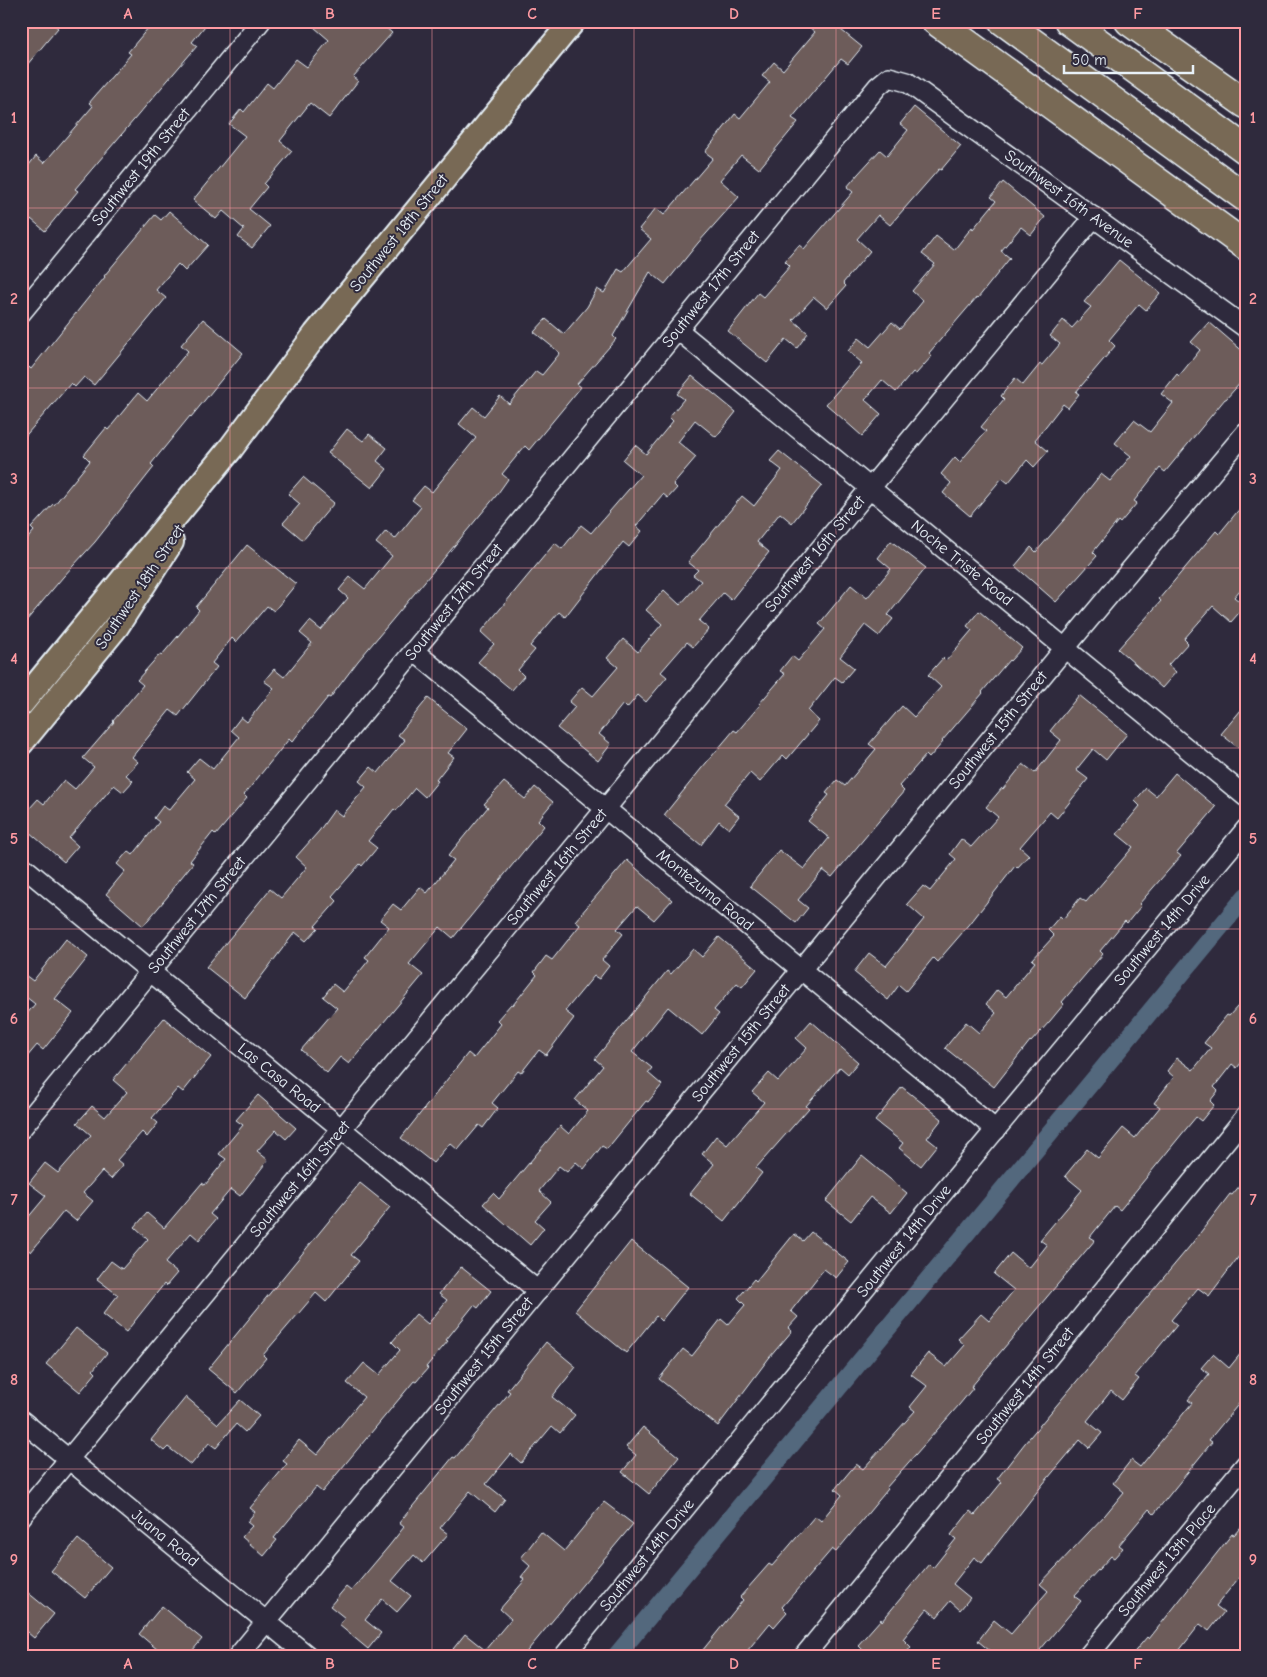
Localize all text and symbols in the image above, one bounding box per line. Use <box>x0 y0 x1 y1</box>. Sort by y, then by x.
text: A <box>124 5 133 23</box>
text: B <box>325 5 335 23</box>
text: C <box>527 5 537 23</box>
text: D <box>729 5 739 23</box>
text: E <box>931 5 941 23</box>
text: F <box>1133 5 1143 23</box>
scale bar <box>1064 42 1193 74</box>
text: 50 m <box>1072 51 1107 69</box>
street label: Southwest 19th Street <box>88 104 194 229</box>
text: 1 <box>11 109 17 127</box>
text: 1 <box>1250 109 1256 127</box>
street label: Southwest 16th Avenue <box>1001 146 1137 252</box>
street label: Southwest 18th Street <box>346 170 452 295</box>
street label: Southwest 17th Street <box>658 227 764 351</box>
text: 2 <box>10 290 18 308</box>
text: 2 <box>1249 290 1257 308</box>
text: 3 <box>10 470 18 488</box>
text: 3 <box>1249 470 1257 488</box>
street label: Southwest 16th Street <box>761 492 869 616</box>
street label: Noche Triste Road <box>908 516 1016 610</box>
street label: Southwest 18th Street <box>92 521 188 652</box>
street label: Southwest 17th Street <box>401 540 507 664</box>
text: 4 <box>10 650 18 668</box>
text: 4 <box>1249 650 1257 668</box>
street label: Southwest 15th Street <box>945 667 1051 792</box>
street label: Southwest 16th Street <box>503 805 611 929</box>
text: 5 <box>10 830 18 848</box>
text: 5 <box>1249 830 1257 848</box>
street label: Montezuma Road <box>653 845 757 935</box>
street label: Southwest 17th Street <box>144 853 250 977</box>
street label: Southwest 14th Drive <box>1110 871 1214 989</box>
street label: Southwest 15th Street <box>688 980 794 1105</box>
text: 6 <box>10 1010 18 1028</box>
text: 6 <box>1249 1010 1257 1028</box>
street label: Las Casa Road <box>234 1039 324 1117</box>
street label: Southwest 16th Street <box>246 1117 354 1241</box>
street label: Southwest 14th Drive <box>853 1181 955 1301</box>
text: 7 <box>10 1191 18 1209</box>
text: 7 <box>1249 1191 1257 1209</box>
street label: Southwest 15th Street <box>431 1293 537 1418</box>
street label: Southwest 14th Street <box>972 1324 1078 1448</box>
text: 8 <box>10 1371 18 1389</box>
text: 8 <box>1249 1371 1257 1389</box>
street label: Southwest 14th Drive <box>596 1495 698 1615</box>
street label: Southwest 13th Place <box>1115 1500 1219 1620</box>
street label: Juana Road <box>128 1506 202 1570</box>
text: 9 <box>10 1551 18 1569</box>
text: 9 <box>1249 1551 1257 1569</box>
text: A <box>124 1655 133 1673</box>
text: B <box>325 1655 335 1673</box>
text: C <box>527 1655 537 1673</box>
text: D <box>729 1655 739 1673</box>
text: E <box>931 1655 941 1673</box>
text: F <box>1133 1655 1143 1673</box>

